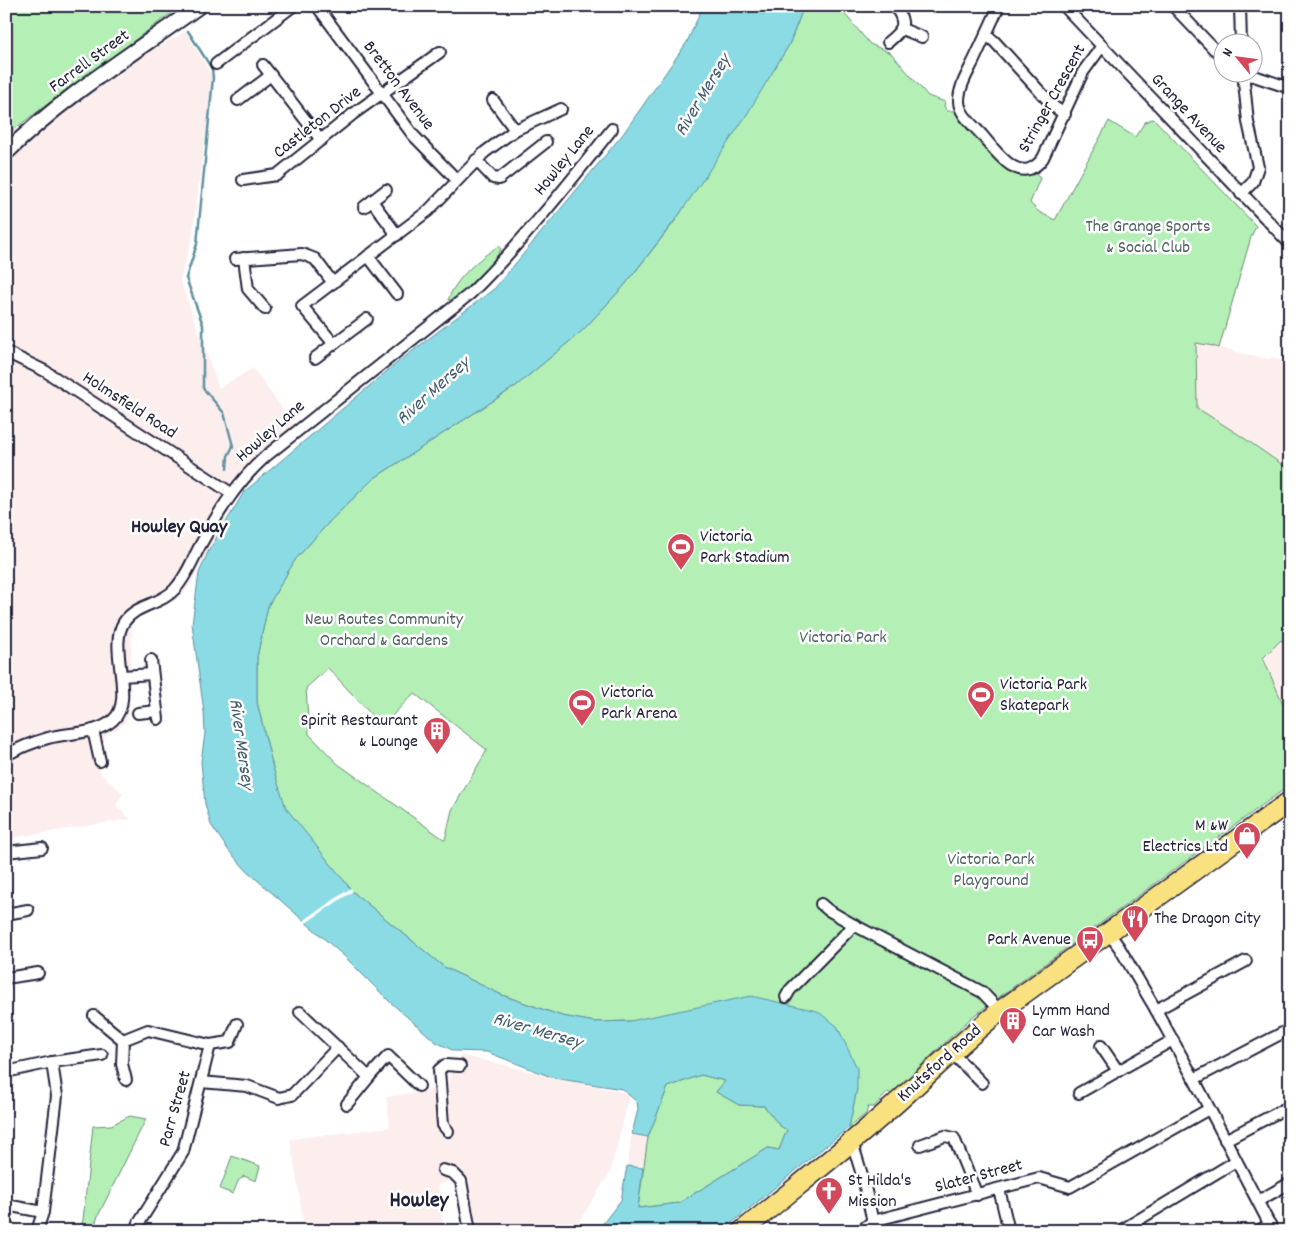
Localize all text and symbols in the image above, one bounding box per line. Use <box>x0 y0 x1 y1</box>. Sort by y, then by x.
street label: Farrell Street <box>45 24 136 100</box>
north arrow <box>1214 32 1264 82</box>
street label: Bretton Avenue <box>356 36 440 136</box>
street label: Stringer Crescent <box>1013 40 1093 158</box>
text: N <box>1218 45 1239 61</box>
water label: River Mersey <box>669 48 740 142</box>
street label: Grange Avenue <box>1144 68 1232 160</box>
street label: Castleton Drive <box>269 81 367 165</box>
street label: Howley Lane <box>529 120 601 202</box>
park label: The Grange Sports & Social Club <box>1085 215 1211 261</box>
water label: River Mersey <box>391 350 479 432</box>
street label: Holmsfield Road <box>77 366 181 446</box>
street label: Howley Lane <box>231 395 311 469</box>
district label: Howley Quay <box>131 514 228 542</box>
place label: Victoria Park Stadium <box>700 525 790 571</box>
sports icon: Victoria Park Stadium <box>666 532 696 571</box>
park label: New Routes Community Orchard & Gardens <box>305 608 464 654</box>
park label: Victoria Park <box>799 626 887 651</box>
place label: Victoria Park Skatepark <box>1000 673 1087 719</box>
sports icon: Victoria Park Skatepark <box>966 680 996 719</box>
place label: Victoria Park Arena <box>601 681 678 727</box>
sports icon: Victoria Park Arena <box>567 688 597 727</box>
water label: River Mersey <box>220 697 260 793</box>
place label: Spirit Restaurant & Lounge <box>301 709 418 755</box>
building icon: Spirit Restaurant & Lounge <box>422 716 452 755</box>
place label: M &W Electrics Ltd <box>1142 814 1229 860</box>
shop icon: M &W Electrics Ltd <box>1232 821 1262 860</box>
park label: Victoria Park Playground <box>947 848 1035 894</box>
restaurant icon: The Dragon City <box>1120 904 1150 943</box>
place label: The Dragon City <box>1154 907 1261 932</box>
bus stop icon: Park Avenue <box>1075 925 1105 964</box>
place label: Park Avenue <box>987 928 1071 953</box>
place label: Lymm Hand Car Wash <box>1032 999 1110 1045</box>
water label: River Mersey <box>490 1006 587 1058</box>
building icon: Lymm Hand Car Wash <box>998 1006 1028 1045</box>
street label: Knutsford Road <box>892 1019 988 1109</box>
street label: Parr Street <box>153 1068 199 1150</box>
street label: Slater Street <box>932 1153 1026 1201</box>
place label: St Hilda's Mission <box>848 1169 912 1215</box>
church icon: St Hilda's Mission <box>814 1176 844 1215</box>
district label: Howley <box>389 1186 450 1217</box>

